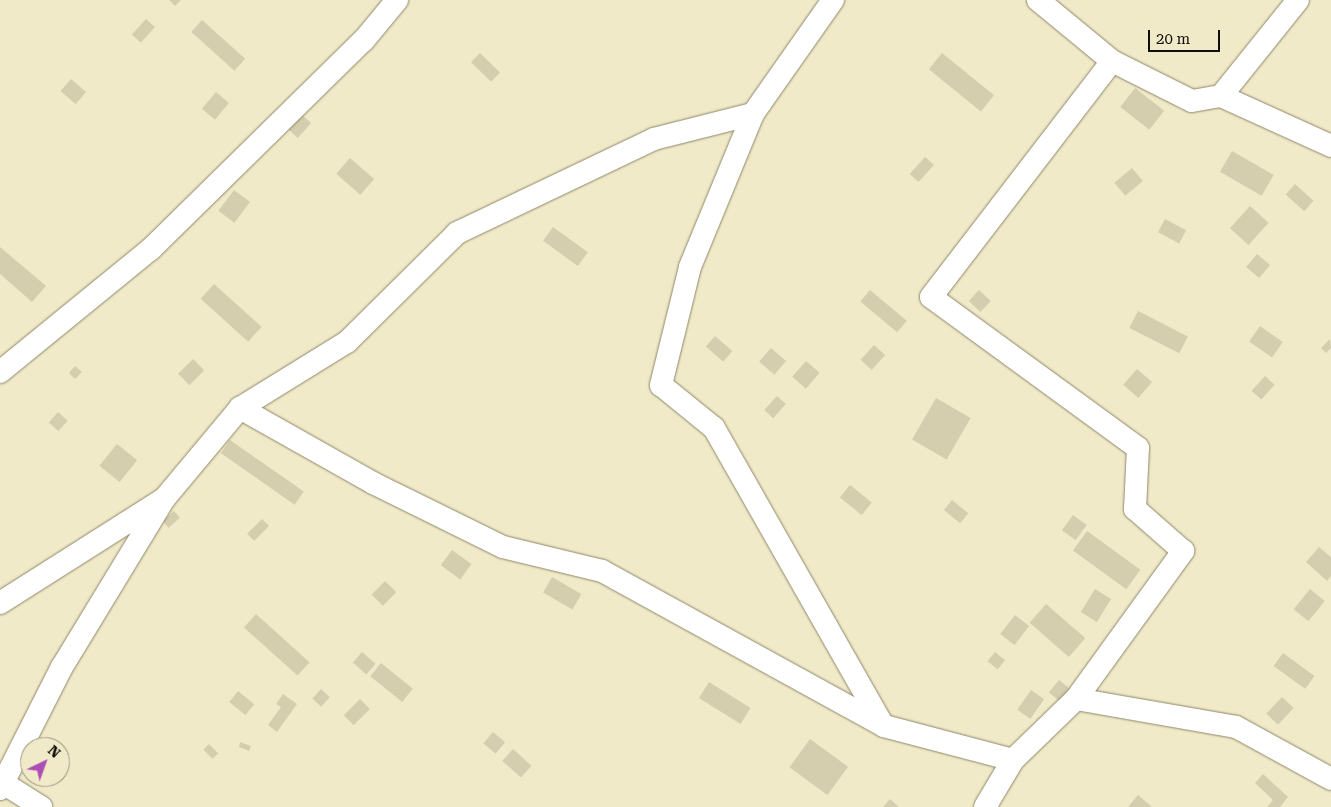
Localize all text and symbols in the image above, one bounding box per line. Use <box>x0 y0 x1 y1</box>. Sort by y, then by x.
scale bar <box>1151 20 1224 52</box>
text: 20 m <box>1156 30 1190 48</box>
north arrow <box>20 737 70 787</box>
text: N <box>45 742 64 761</box>

